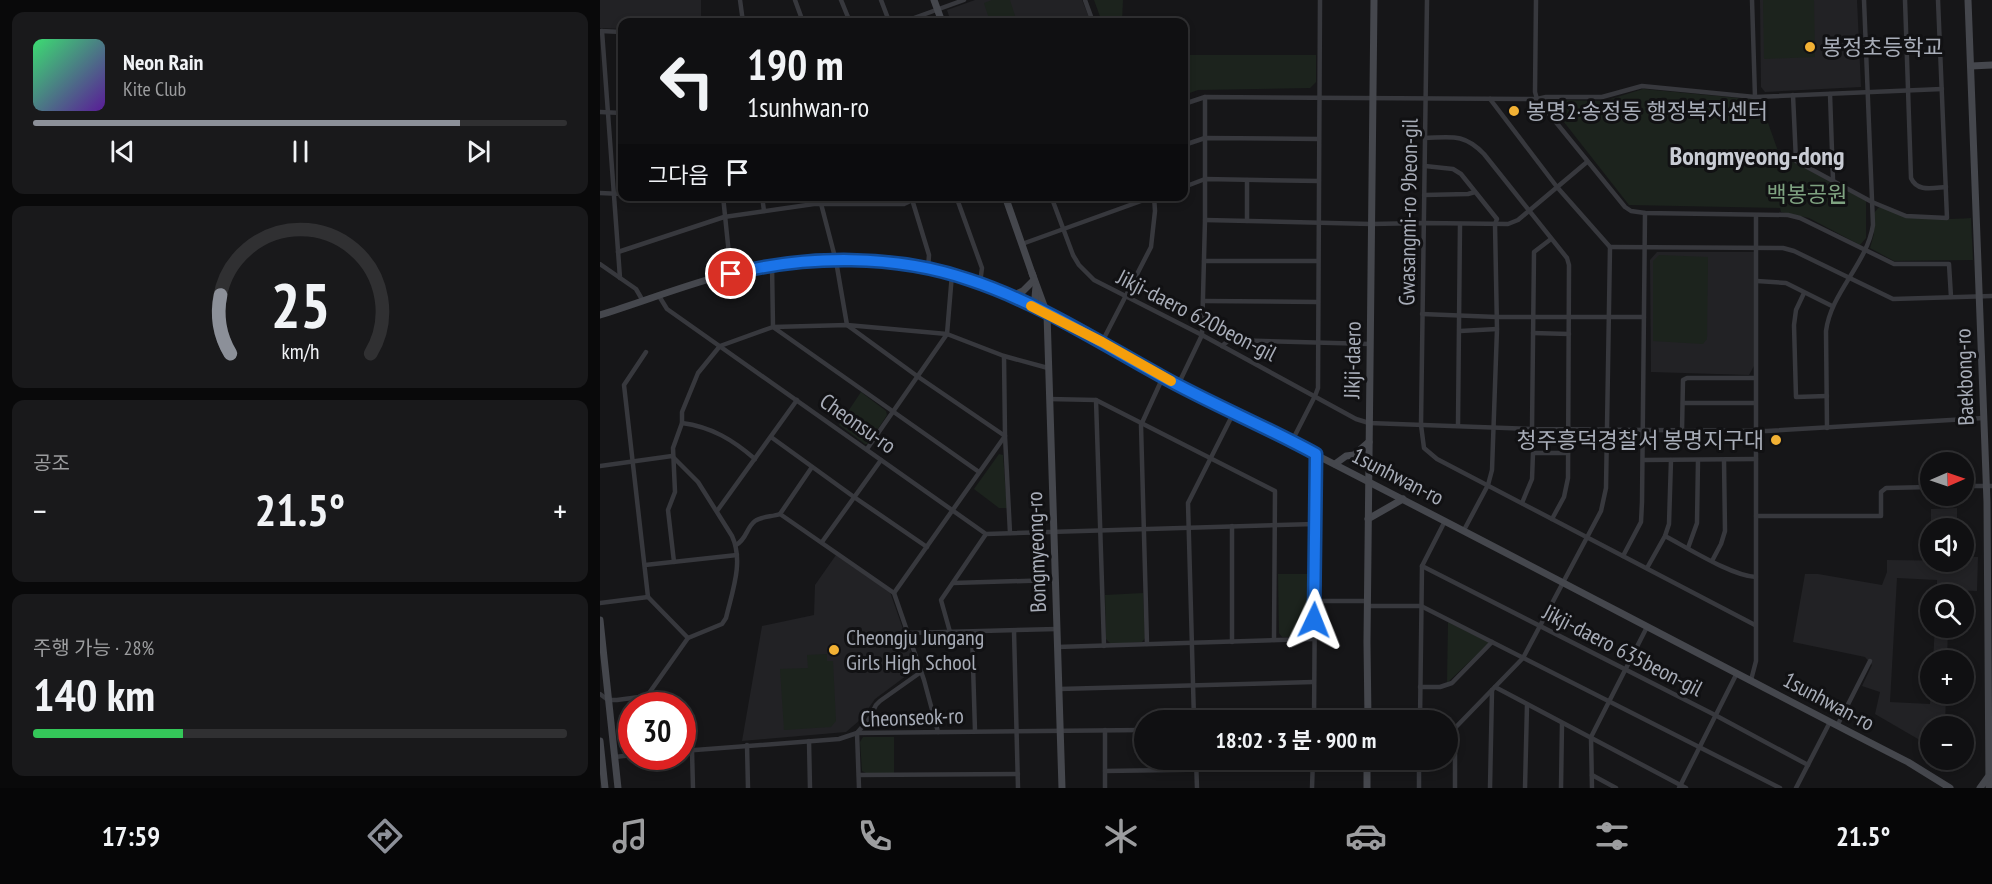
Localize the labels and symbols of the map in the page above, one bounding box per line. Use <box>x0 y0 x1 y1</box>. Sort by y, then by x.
place label: 봉정초등학교 <box>1822 33 1943 61</box>
marker: 봉정초등학교 <box>1803 40 1817 54</box>
place label: 봉명2·송정동 행정복지센터 <box>1526 97 1768 125</box>
marker: 봉명2·송정동 행정복지센터 <box>1507 104 1521 118</box>
street label: Gwasangmi-ro 9beon-gil <box>1392 117 1424 306</box>
district label: Bongmyeong-dong <box>1670 139 1844 172</box>
park label: 백봉공원 <box>1767 180 1847 208</box>
pin <box>705 248 756 299</box>
street label: Jikji-daero 620beon-gil <box>1112 262 1282 368</box>
street label: Jikji-daero <box>1337 321 1367 400</box>
street label: Baekbong-ro <box>1948 328 1980 426</box>
street label: Cheonsu-ro <box>814 387 902 459</box>
place label: 청주흥덕경찰서 봉명지구대 <box>1516 426 1764 454</box>
marker: 청주흥덕경찰서 봉명지구대 <box>1769 433 1783 447</box>
street label: 1sunhwan-ro <box>1347 441 1449 511</box>
north arrow <box>1920 452 1974 506</box>
street label: Bongmyeong-ro <box>1020 491 1052 613</box>
position arrow <box>1282 588 1346 652</box>
street label: Jikji-daero 635beon-gil <box>1538 597 1708 703</box>
place label: Cheongju Jungang Girls High School <box>846 623 984 676</box>
marker: Cheongju Jungang Girls High School <box>827 643 841 657</box>
street label: 1sunhwan-ro <box>1778 665 1880 737</box>
speed limit sign: 30 <box>618 692 696 770</box>
street label: Cheonseok-ro <box>860 701 964 733</box>

